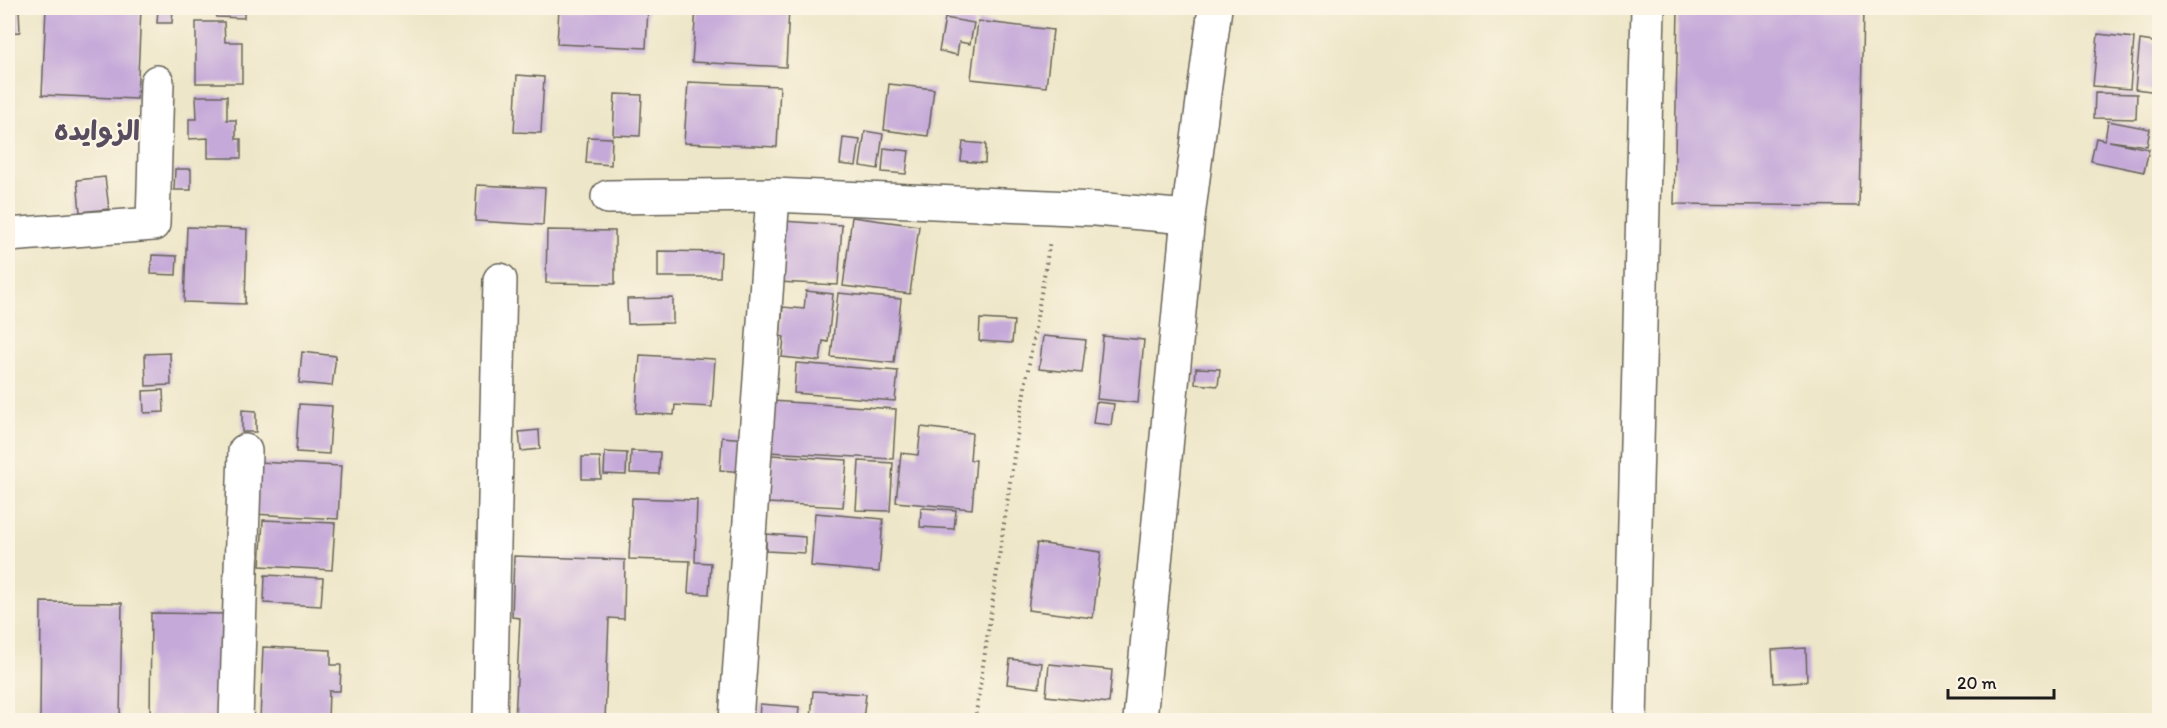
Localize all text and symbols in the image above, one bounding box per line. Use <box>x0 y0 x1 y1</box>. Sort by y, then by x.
district label: الزوايده <box>54 114 140 148</box>
scale bar <box>1948 662 2054 700</box>
text: 20 m <box>1957 672 1997 694</box>

